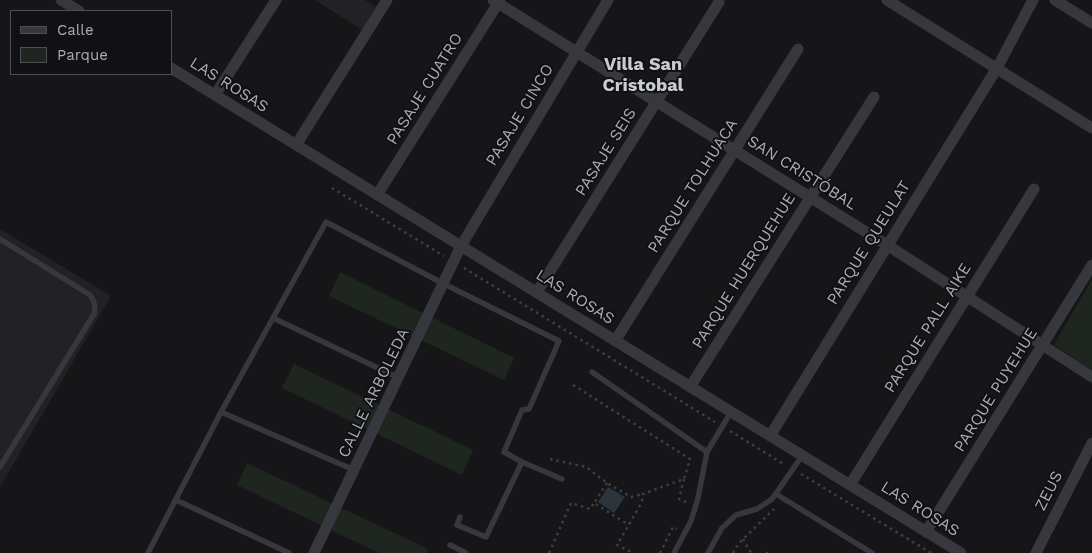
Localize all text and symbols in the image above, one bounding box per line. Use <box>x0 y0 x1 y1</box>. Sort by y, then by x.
legend <box>10 10 172 75</box>
text: Calle <box>57 21 94 39</box>
street label: PASAJE CUATRO <box>383 30 467 148</box>
text: Parque <box>57 46 108 64</box>
street label: LAS ROSAS <box>186 53 272 117</box>
district label: Villa San Cristobal <box>603 54 683 96</box>
street label: PASAJE CINCO <box>482 61 558 169</box>
street label: PASAJE SEIS <box>571 104 641 200</box>
street label: PARQUE TOLHUACA <box>644 115 742 257</box>
street label: SAN CRISTÓBAL <box>744 132 860 214</box>
street label: PARQUE QUEULAT <box>823 178 915 308</box>
street label: PARQUE HUERQUEHUE <box>688 190 800 352</box>
street label: PARQUE PALL AIKE <box>880 260 976 396</box>
street label: LAS ROSAS <box>532 265 618 329</box>
street label: CALLE ARBOLEDA <box>334 325 414 461</box>
street label: PARQUE PUYEHUE <box>950 325 1042 455</box>
street label: ZEUS <box>1031 468 1067 514</box>
street label: LAS ROSAS <box>877 477 963 541</box>

